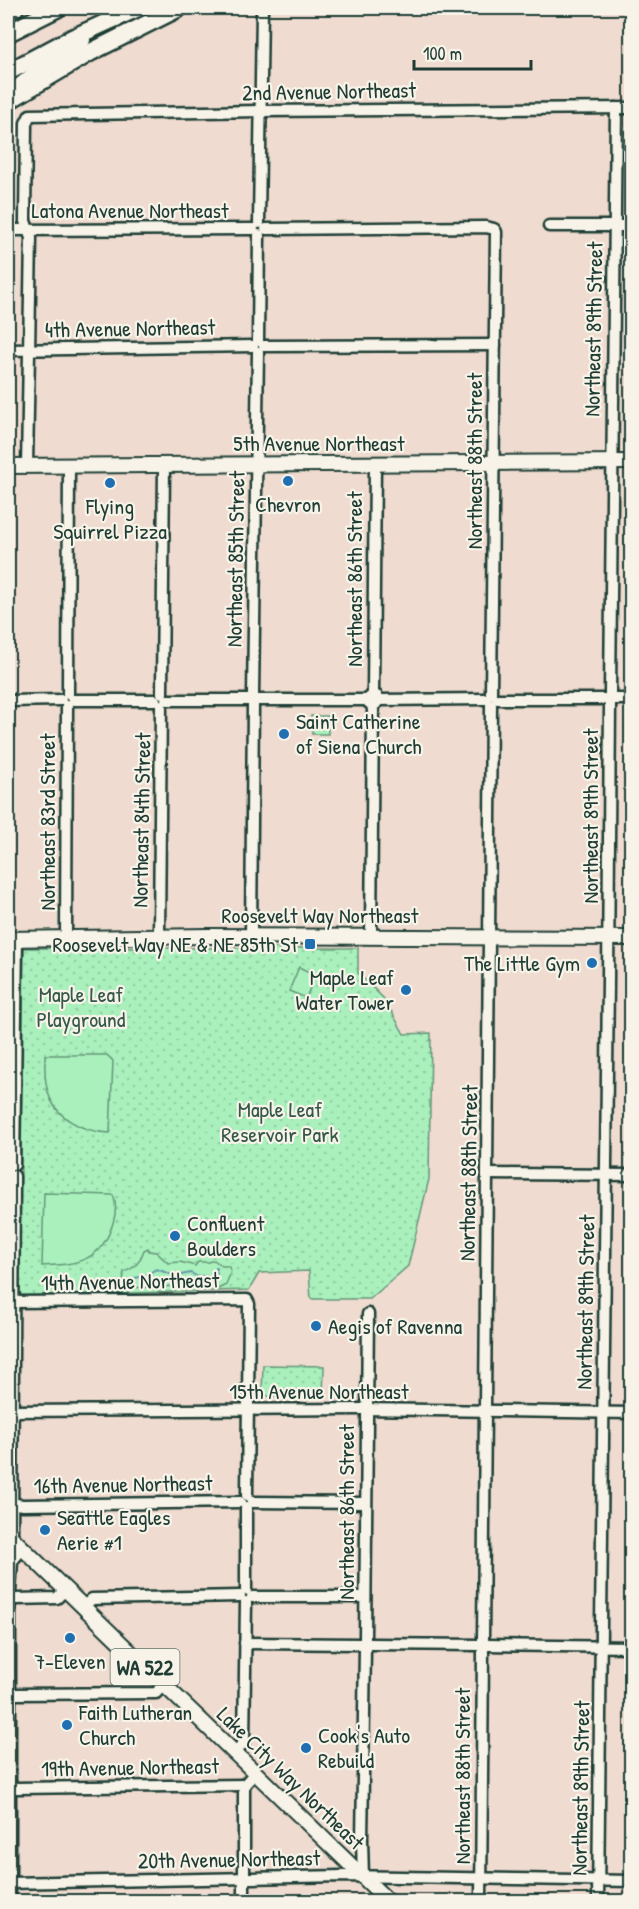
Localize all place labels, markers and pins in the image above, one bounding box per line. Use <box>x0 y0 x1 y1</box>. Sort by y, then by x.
marker: Chevron <box>281 474 295 488</box>
marker: Flying Squirrel Pizza <box>103 476 117 490</box>
place label: Chevron <box>255 489 321 519</box>
place label: Flying Squirrel Pizza <box>53 491 167 546</box>
place label: Saint Catherine of Siena Church <box>296 706 422 761</box>
marker: Saint Catherine of Siena Church <box>277 727 291 741</box>
place label: Roosevelt Way NE & NE 85th St <box>52 929 298 959</box>
marker: Roosevelt Way NE & NE 85th St <box>303 937 317 951</box>
place label: The Little Gym <box>464 948 580 978</box>
marker: The Little Gym <box>585 956 599 970</box>
place label: Maple Leaf Water Tower <box>295 962 395 1017</box>
marker: Maple Leaf Water Tower <box>399 983 413 997</box>
place label: Confluent Boulders <box>187 1208 265 1263</box>
marker: Confluent Boulders <box>168 1229 182 1243</box>
place label: Aegis of Ravenna <box>328 1311 463 1341</box>
marker: Aegis of Ravenna <box>309 1319 323 1333</box>
place label: Seattle Eagles Aerie #1 <box>57 1502 171 1557</box>
marker: Seattle Eagles Aerie #1 <box>38 1523 52 1537</box>
marker: 7-Eleven <box>63 1631 77 1645</box>
place label: 7-Eleven <box>34 1646 106 1676</box>
place label: Faith Lutheran Church <box>78 1697 192 1752</box>
marker: Faith Lutheran Church <box>60 1718 74 1732</box>
place label: Cook's Auto Rebuild <box>318 1720 410 1775</box>
marker: Cook's Auto Rebuild <box>299 1741 313 1755</box>

